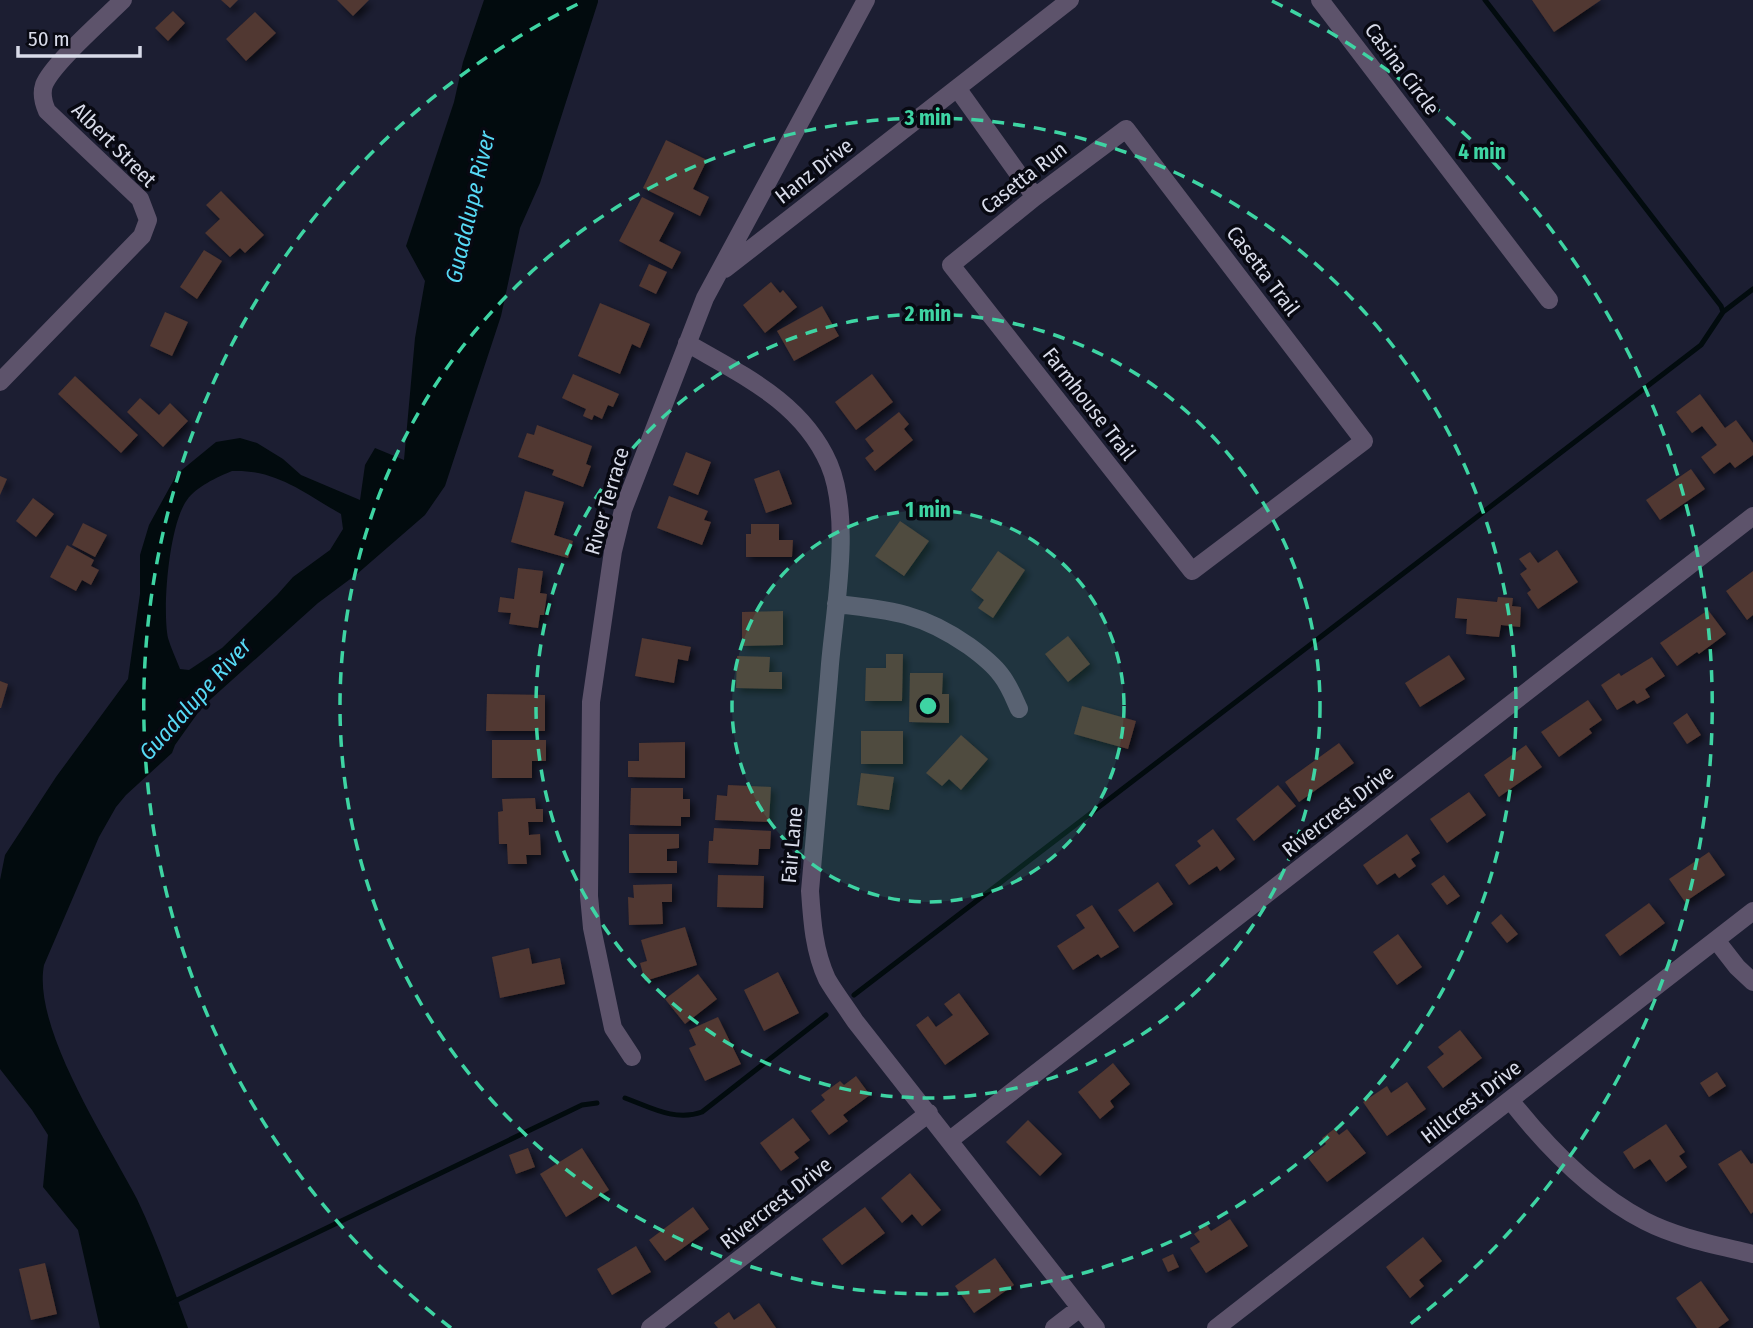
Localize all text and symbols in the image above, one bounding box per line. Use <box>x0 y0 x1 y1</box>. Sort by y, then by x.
scale bar <box>18 14 140 58</box>
street label: Casina Circle <box>1359 18 1445 120</box>
text: 50 m <box>28 26 70 52</box>
street label: Albert Street <box>66 97 162 193</box>
text: 3 min <box>904 105 951 131</box>
water label: Guadalupe River <box>439 128 501 285</box>
street label: Hanz Drive <box>770 133 858 209</box>
street label: Casetta Run <box>976 136 1072 220</box>
text: 4 min <box>1458 139 1506 165</box>
street label: Casetta Trail <box>1221 221 1305 321</box>
text: 2 min <box>904 301 951 327</box>
street label: Farmhouse Trail <box>1037 342 1141 466</box>
street label: River Terrace <box>579 444 635 558</box>
text: 1 min <box>905 497 951 523</box>
water label: Guadalupe River <box>133 631 258 766</box>
centre of rings <box>916 694 940 718</box>
street label: Rivercrest Drive <box>1277 759 1399 863</box>
street label: Fair Lane <box>776 806 808 884</box>
street label: Hillcrest Drive <box>1416 1055 1526 1149</box>
street label: Rivercrest Drive <box>715 1151 837 1255</box>

